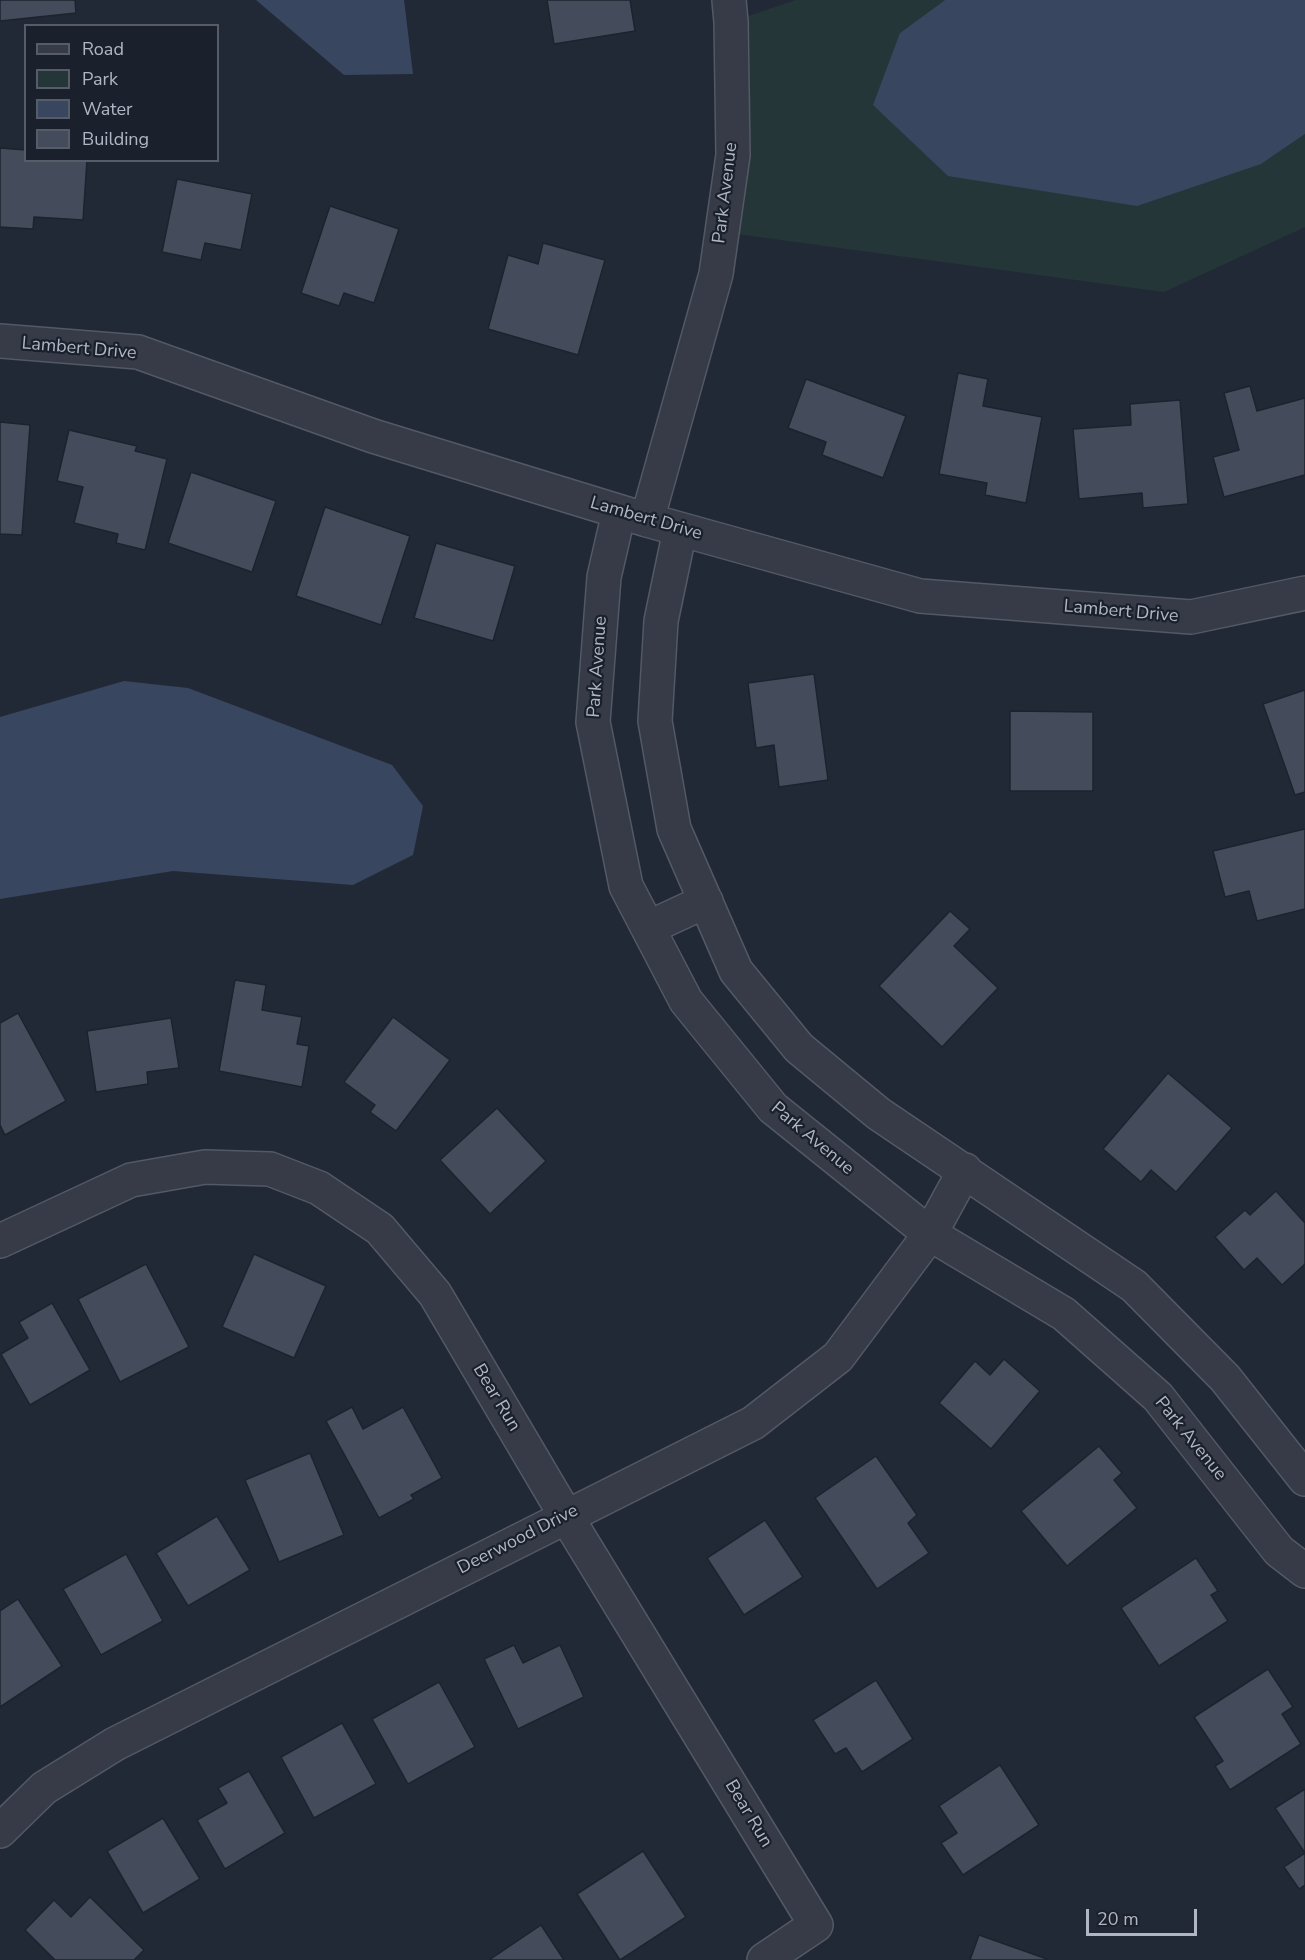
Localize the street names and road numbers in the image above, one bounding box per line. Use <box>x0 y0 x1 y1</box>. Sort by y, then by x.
street label: Park Avenue <box>709 141 743 245</box>
street label: Lambert Drive <box>21 333 137 365</box>
street label: Lambert Drive <box>588 493 704 545</box>
street label: Lambert Drive <box>1063 596 1179 628</box>
street label: Park Avenue <box>584 615 612 719</box>
street label: Park Avenue <box>766 1098 858 1180</box>
street label: Bear Run <box>468 1360 524 1436</box>
street label: Park Avenue <box>1150 1393 1230 1485</box>
street label: Deerwood Drive <box>454 1500 582 1580</box>
street label: Bear Run <box>720 1776 776 1852</box>

